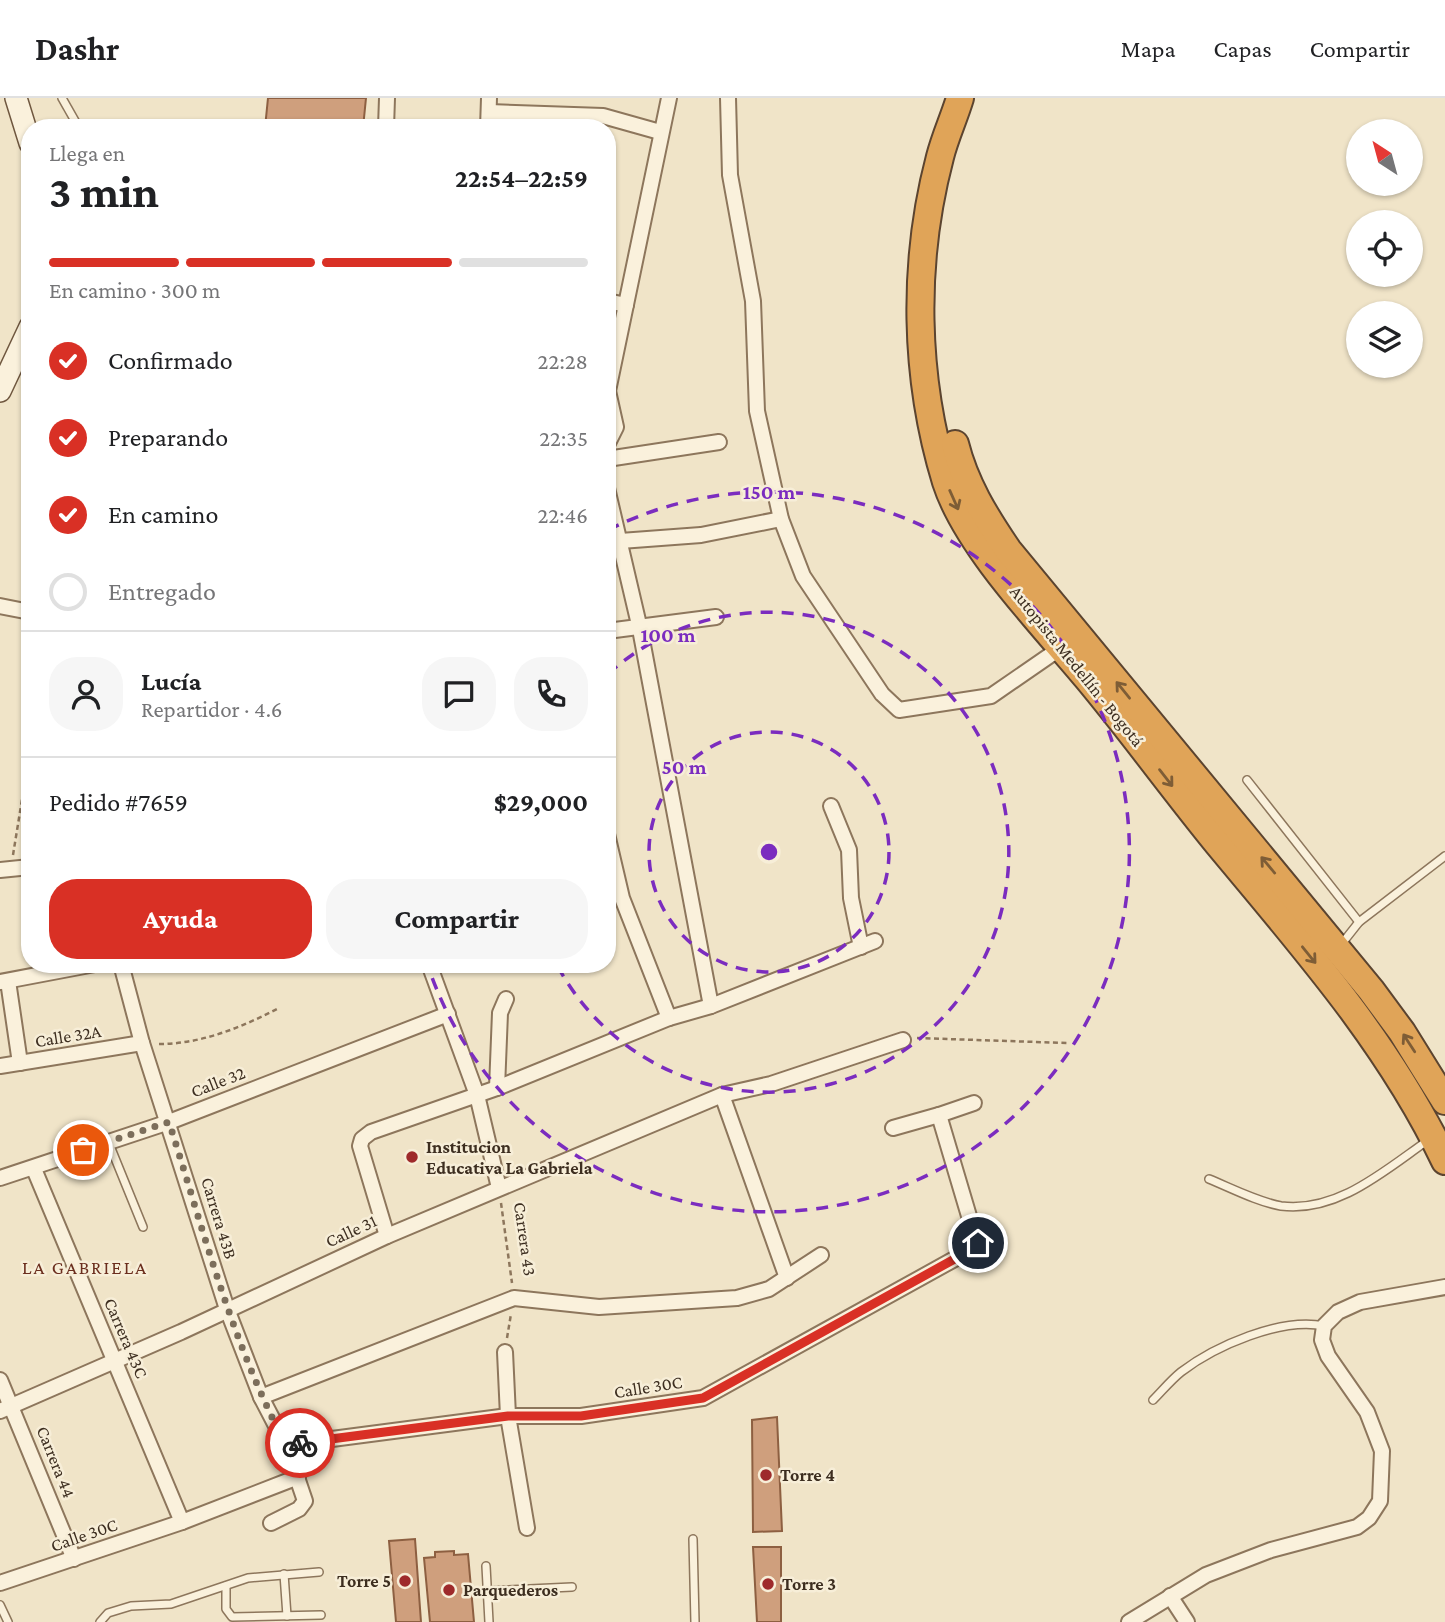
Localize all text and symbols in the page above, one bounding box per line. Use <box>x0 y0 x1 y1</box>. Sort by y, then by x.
text: Dashr <box>35 30 119 67</box>
text: Mapa <box>1121 35 1176 62</box>
text: Capas <box>1214 35 1272 62</box>
text: Compartir <box>1310 35 1410 62</box>
north arrow <box>1346 119 1423 196</box>
map controls <box>1346 119 1423 378</box>
text: Llega en <box>49 140 125 166</box>
text: 22:54–22:59 <box>455 164 588 193</box>
text: 3 min <box>49 166 159 217</box>
button: locate <box>1346 210 1423 287</box>
text: En camino · 300 m <box>49 277 221 303</box>
button: layers <box>1346 301 1423 378</box>
icon: check <box>49 342 87 380</box>
text: Confirmado <box>108 346 233 375</box>
text: 22:28 <box>538 348 588 374</box>
icon: check <box>49 419 87 457</box>
text: Preparando <box>108 423 228 452</box>
text: 22:35 <box>539 425 588 451</box>
text: 150 m <box>743 480 796 504</box>
one-way arrow <box>948 489 961 510</box>
icon: check <box>49 496 87 534</box>
text: En camino <box>108 500 218 529</box>
text: 22:46 <box>538 502 588 528</box>
text: Entregado <box>108 577 216 606</box>
street label: Autopista Medellín - Bogotá <box>1006 582 1148 750</box>
text: 100 m <box>640 623 696 647</box>
button: person <box>49 657 123 731</box>
button: chat <box>422 657 496 731</box>
button: phone <box>514 657 588 731</box>
text: Lucía <box>141 667 201 696</box>
one-way arrow <box>1115 682 1130 700</box>
text: Repartidor · 4.6 <box>141 696 282 722</box>
text: 50 m <box>662 755 707 779</box>
one-way arrow <box>1158 768 1173 787</box>
text: Pedido #7659 <box>49 788 188 817</box>
text: $29,000 <box>494 788 588 817</box>
centre of rings <box>757 840 781 864</box>
one-way arrow <box>1260 857 1276 875</box>
button: Ayuda <box>49 879 312 959</box>
button: Compartir <box>326 879 588 959</box>
one-way arrow <box>1301 945 1317 963</box>
street label: Calle 32A <box>33 1021 103 1051</box>
one-way arrow <box>1402 1034 1417 1053</box>
street label: Calle 32 <box>188 1063 248 1101</box>
pin <box>53 1120 113 1180</box>
icon: bag <box>64 1131 102 1169</box>
place label: Institucion Educativa La Gabriela <box>426 1137 593 1178</box>
marker: Institucion Educativa La Gabriela <box>404 1149 420 1165</box>
street label: Carrera 43B <box>197 1175 241 1261</box>
street label: Carrera 43 <box>510 1201 540 1277</box>
street label: Calle 31 <box>322 1210 380 1252</box>
pin <box>948 1213 1008 1273</box>
icon: home <box>959 1224 997 1262</box>
district label: LA GABRIELA <box>22 1257 148 1278</box>
street label: Carrera 43C <box>100 1295 152 1381</box>
street label: Calle 30C <box>612 1372 684 1402</box>
courier <box>265 1408 335 1478</box>
street label: Carrera 44 <box>33 1423 79 1501</box>
icon: bike <box>281 1424 319 1462</box>
place label: Torre 4 <box>780 1465 835 1485</box>
marker: Torre 4 <box>758 1467 774 1483</box>
street label: Calle 30C <box>48 1514 120 1556</box>
place label: Torre 5 <box>337 1571 391 1591</box>
marker: Torre 5 <box>397 1573 413 1589</box>
place label: Torre 3 <box>782 1574 836 1594</box>
marker: Torre 3 <box>760 1576 776 1592</box>
place label: Parquederos <box>463 1580 558 1600</box>
marker: Parquederos <box>441 1582 457 1598</box>

